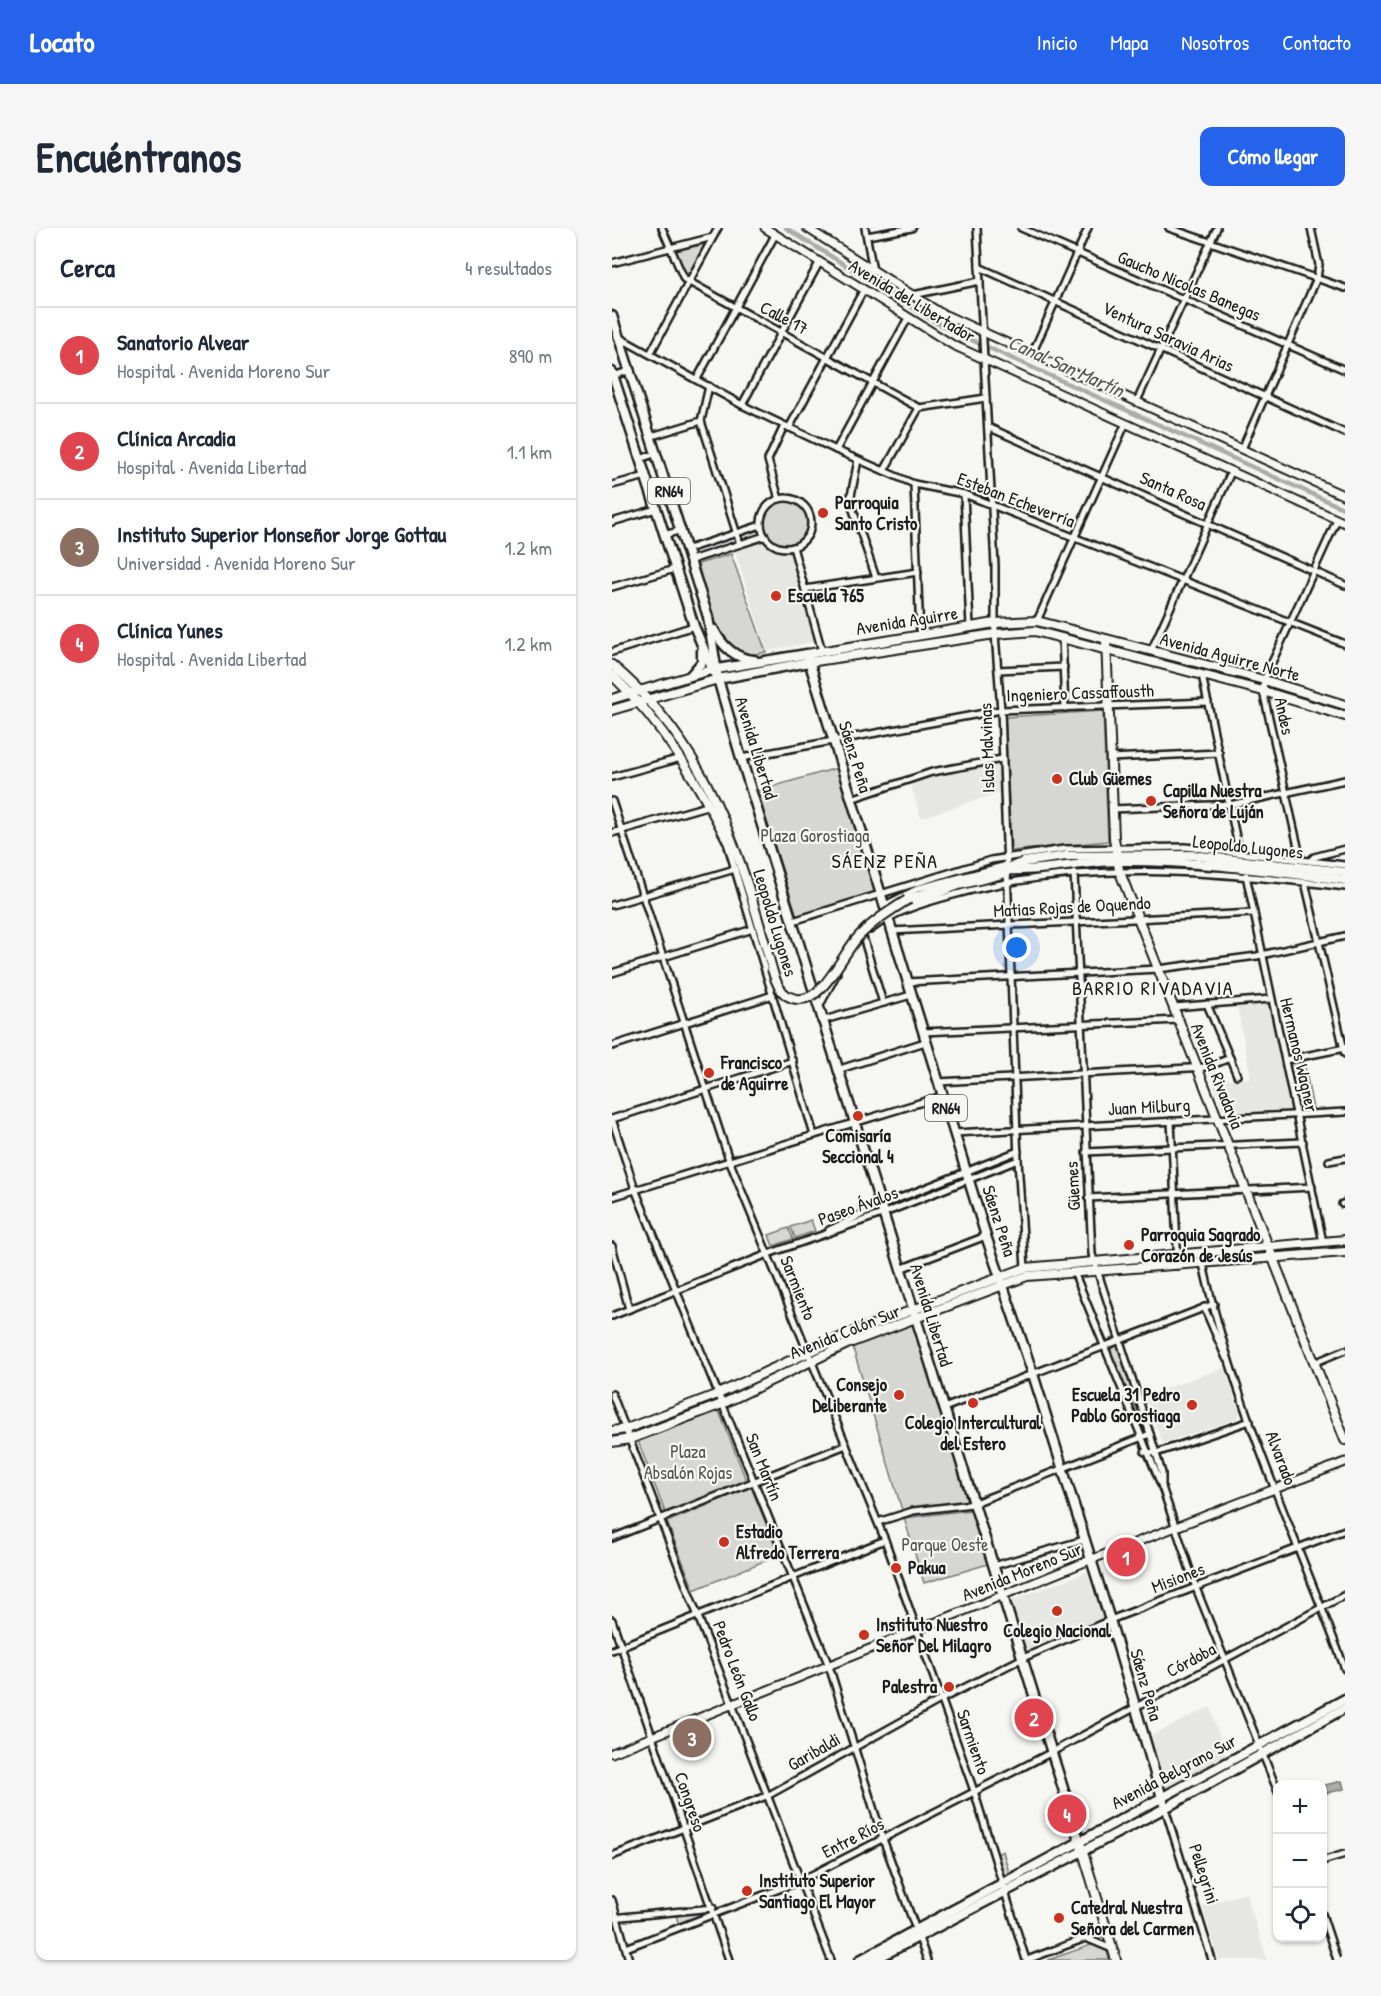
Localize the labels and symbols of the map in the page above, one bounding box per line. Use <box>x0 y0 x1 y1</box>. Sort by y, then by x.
street label: Gaucho Nicolas Banegas <box>1114 244 1265 327</box>
street label: Avenida del Libertador <box>844 253 980 348</box>
street label: Calle 17 <box>756 294 813 341</box>
street label: Ventura Saravia Arias <box>1098 295 1238 378</box>
water label: Canal San Martín <box>1004 328 1130 404</box>
street label: Santa Rosa <box>1136 465 1210 516</box>
street label: Esteban Echeverría <box>954 466 1079 533</box>
road number: RN64 <box>648 478 690 504</box>
place label: Parroquia Santo Cristo <box>835 490 918 536</box>
marker: Parroquia Santo Cristo <box>816 506 830 520</box>
place label: Escuela 765 <box>788 583 864 608</box>
marker: Escuela 765 <box>769 589 783 603</box>
street label: Avenida Aguirre <box>854 600 960 641</box>
street label: Avenida Aguirre Norte <box>1157 626 1303 687</box>
street label: Ingeniero Cassaffousth <box>1006 677 1155 708</box>
street label: Avenida Libertad <box>729 693 784 802</box>
street label: Andes <box>1268 695 1301 737</box>
street label: Islas Malvinas <box>972 703 1001 793</box>
street label: Sáenz Peña <box>833 718 878 796</box>
place label: Club Güemes <box>1069 766 1152 791</box>
marker: Club Güemes <box>1050 772 1064 786</box>
place label: Capilla Nuestra Señora de Luján <box>1163 778 1264 824</box>
marker: Capilla Nuestra Señora de Luján <box>1144 794 1158 808</box>
park label: Plaza Gorostiaga <box>761 823 869 848</box>
street label: Leopoldo Lugones <box>1192 828 1304 865</box>
district label: SÁENZ PEÑA <box>831 847 939 874</box>
street label: Leopoldo Lugones <box>747 866 804 979</box>
street label: Matias Rojas de Oquendo <box>993 890 1151 923</box>
your location <box>1002 933 1031 962</box>
district label: BARRIO RIVADAVIA <box>1072 974 1234 1001</box>
street label: Hermanos Wagner <box>1274 995 1325 1115</box>
street label: Avenida Rivadavia <box>1185 1019 1250 1133</box>
place label: Francisco de Aguirre <box>720 1050 789 1097</box>
marker: Francisco de Aguirre <box>702 1066 716 1080</box>
street label: Juan Milburg <box>1107 1092 1191 1121</box>
road number: RN64 <box>925 1095 967 1121</box>
marker: Comisaría Seccional 4 <box>851 1109 865 1123</box>
place label: Comisaría Seccional 4 <box>822 1123 894 1169</box>
street label: Güemes <box>1059 1161 1086 1211</box>
street label: Paseo Ávalos <box>814 1180 901 1232</box>
street label: Sáenz Peña <box>976 1182 1023 1260</box>
place label: Parroquia Sagrado Corazón de Jesús <box>1141 1222 1261 1268</box>
marker: Parroquia Sagrado Corazón de Jesús <box>1122 1238 1136 1252</box>
street label: Sarmiento <box>774 1252 823 1324</box>
street label: Avenida Libertad <box>904 1260 959 1369</box>
street label: Avenida Colón Sur <box>786 1298 904 1365</box>
place label: Consejo Deliberante <box>812 1372 888 1418</box>
place label: Escuela 31 Pedro Pablo Gorostiaga <box>1071 1382 1181 1429</box>
marker: Consejo Deliberante <box>892 1388 906 1402</box>
marker: Colegio Intercultural del Estero <box>966 1396 980 1410</box>
marker: Escuela 31 Pedro Pablo Gorostiaga <box>1185 1398 1199 1412</box>
place label: Colegio Intercultural del Estero <box>905 1410 1042 1456</box>
street label: Alvarado <box>1260 1427 1303 1488</box>
street label: San Martín <box>740 1429 789 1504</box>
park label: Plaza Absalón Rojas <box>644 1439 732 1485</box>
place label: Estadio Alfredo Terrera <box>736 1519 840 1565</box>
park label: Parque Oeste <box>902 1532 988 1557</box>
pin: 1 <box>1106 1534 1146 1580</box>
marker: Estadio Alfredo Terrera <box>717 1535 731 1549</box>
street label: Avenida Moreno Sur <box>958 1536 1086 1607</box>
place label: Pakua <box>908 1555 946 1580</box>
street label: Misiones <box>1148 1556 1208 1599</box>
marker: Pakua <box>889 1561 903 1575</box>
marker: Colegio Nacional <box>1050 1604 1064 1618</box>
place label: Instituto Nuestro Señor Del Milagro <box>876 1612 992 1659</box>
street label: Pedro León Gallo <box>707 1617 768 1724</box>
place label: Colegio Nacional <box>1003 1618 1112 1644</box>
marker: Instituto Nuestro Señor Del Milagro <box>857 1628 871 1642</box>
street label: Córdoba <box>1162 1636 1220 1683</box>
street label: Sáenz Peña <box>1124 1646 1169 1724</box>
place label: Palestra <box>882 1674 938 1699</box>
marker: Palestra <box>942 1680 956 1694</box>
pin: 2 <box>1014 1696 1054 1740</box>
street label: Sarmiento <box>951 1706 996 1778</box>
pin: 3 <box>672 1716 712 1760</box>
street label: Garibaldi <box>783 1726 845 1777</box>
street label: Avenida Belgrano Sur <box>1107 1728 1241 1815</box>
street label: Congreso <box>669 1769 712 1835</box>
pin: 4 <box>1048 1792 1086 1836</box>
street label: Entre Ríos <box>817 1811 888 1864</box>
street label: Pellegrini <box>1183 1841 1226 1907</box>
place label: Instituto Superior Santiago El Mayor <box>759 1868 876 1915</box>
marker: Instituto Superior Santiago El Mayor <box>740 1884 754 1898</box>
place label: Catedral Nuestra Señora del Carmen <box>1071 1895 1194 1941</box>
marker: Catedral Nuestra Señora del Carmen <box>1052 1911 1066 1925</box>

